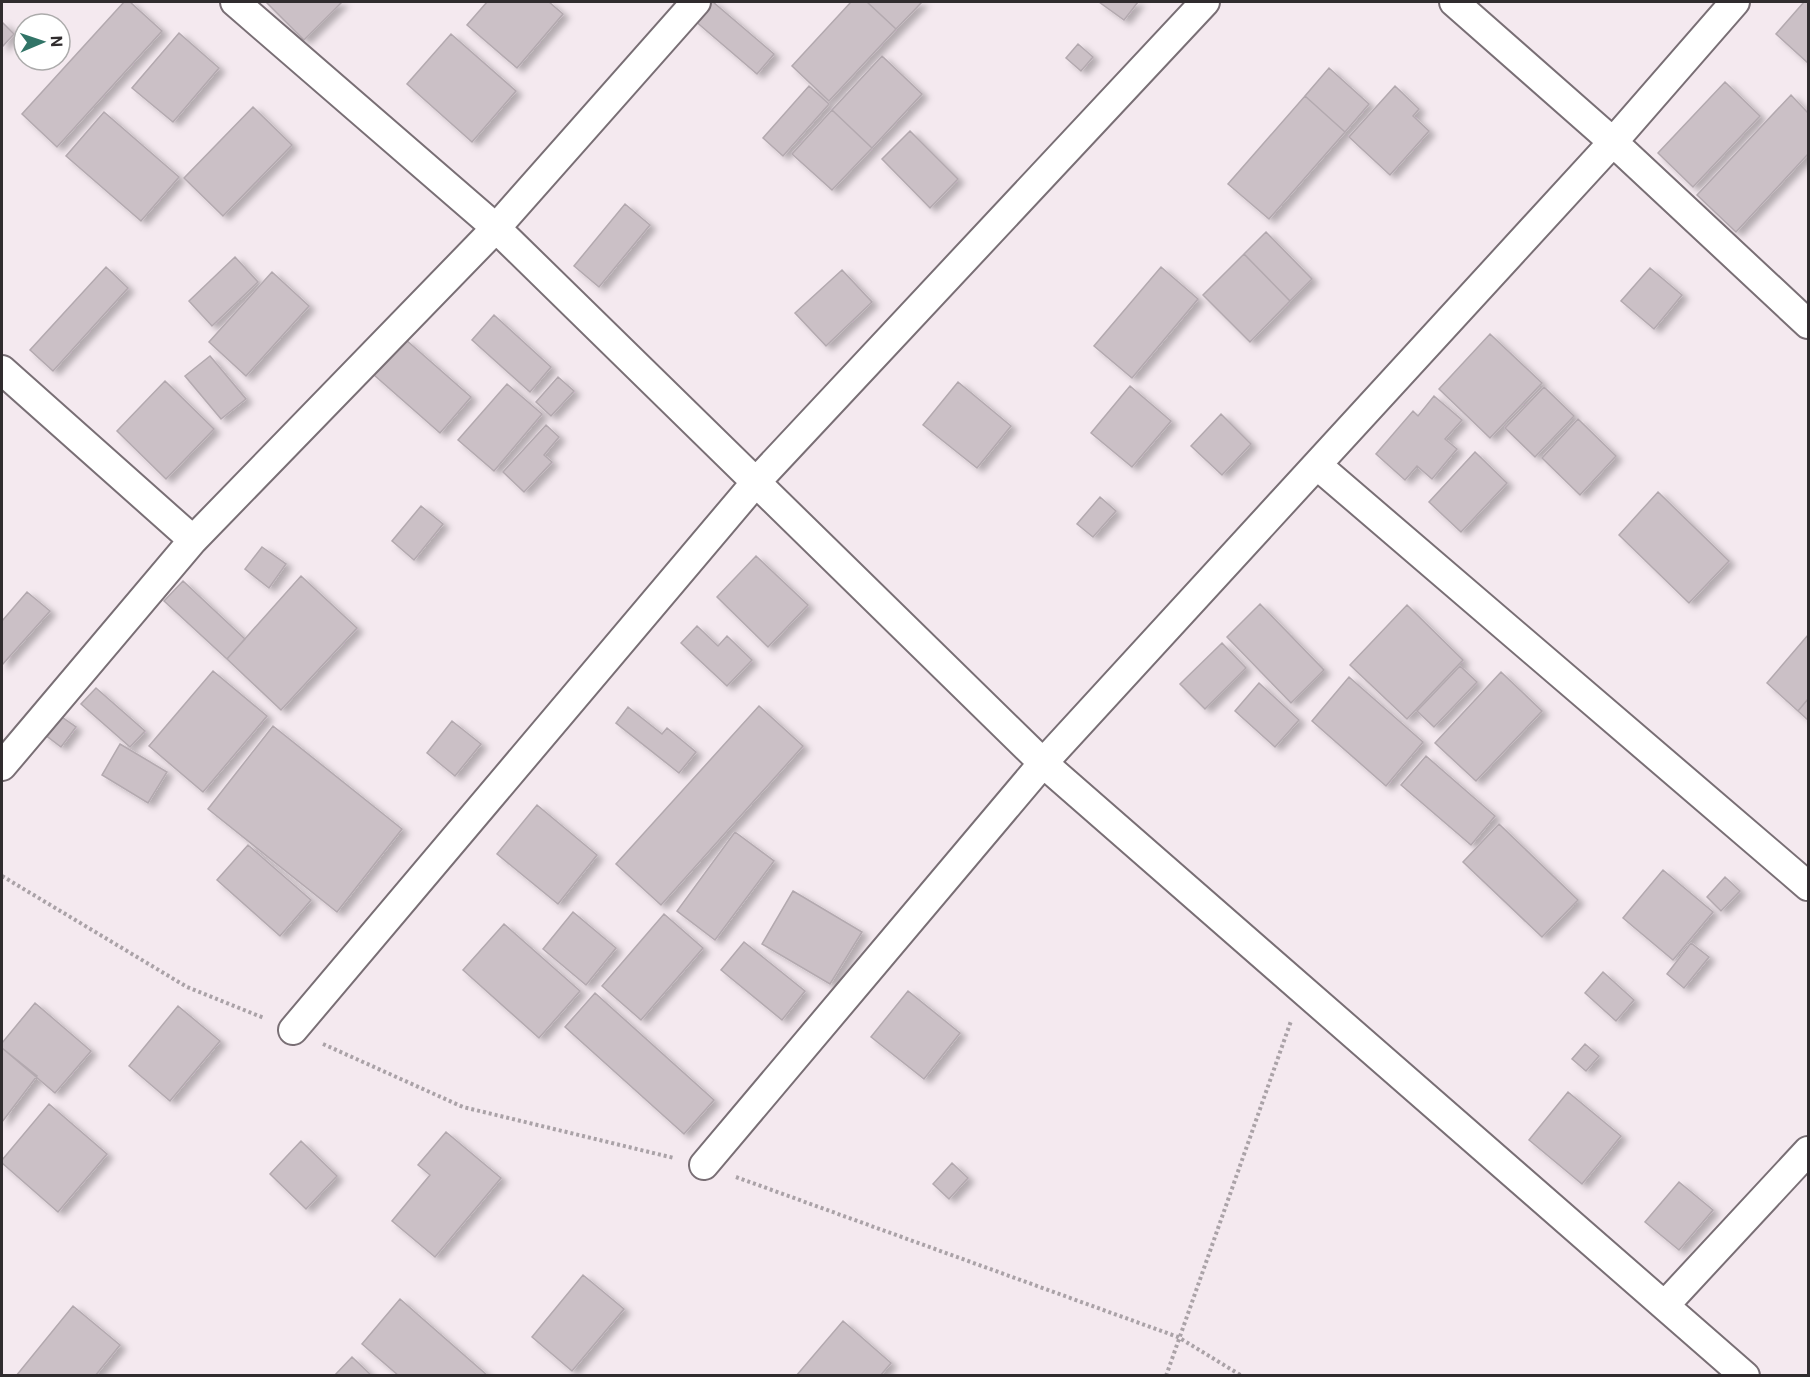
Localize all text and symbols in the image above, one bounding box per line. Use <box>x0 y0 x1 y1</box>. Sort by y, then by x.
north arrow <box>12 12 72 72</box>
text: N <box>47 36 66 47</box>

